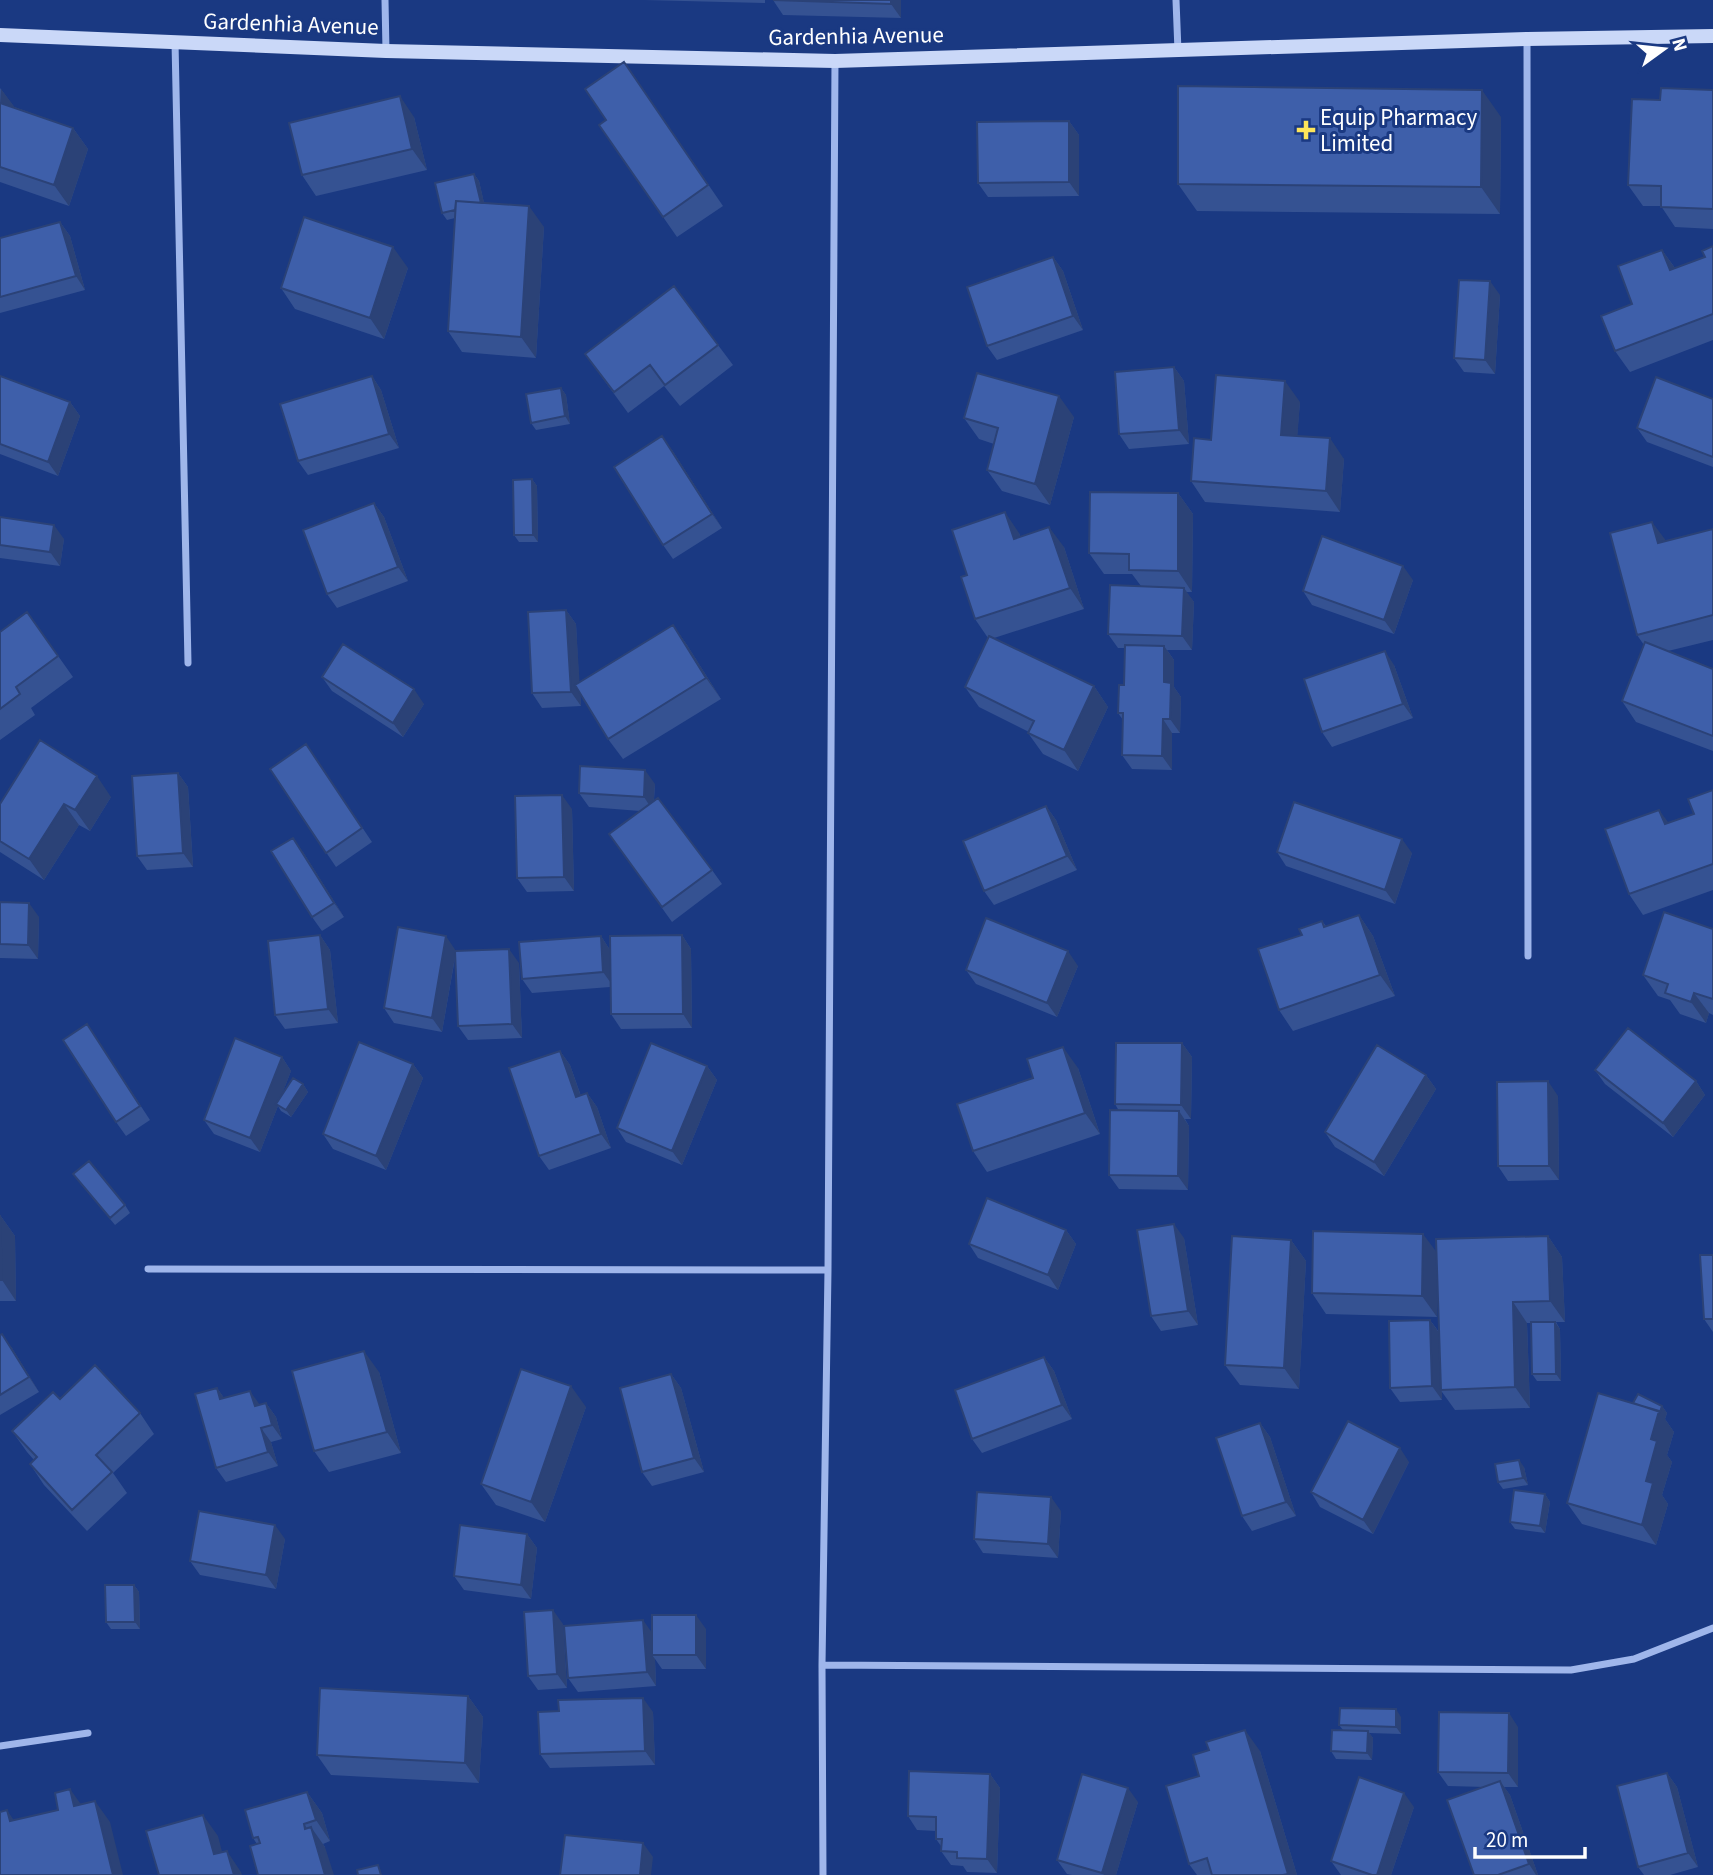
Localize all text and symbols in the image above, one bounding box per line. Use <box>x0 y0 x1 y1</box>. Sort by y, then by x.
street label: Gardenhia Avenue <box>203 4 379 44</box>
north arrow <box>1629 14 1699 84</box>
street label: Gardenhia Avenue <box>768 18 944 54</box>
text: N <box>1664 35 1694 55</box>
place label: Equip Pharmacy Limited <box>1320 101 1478 160</box>
marker: Equip Pharmacy Limited <box>1298 122 1314 138</box>
scale bar <box>1475 1815 1585 1859</box>
text: 20 m <box>1486 1825 1528 1855</box>

